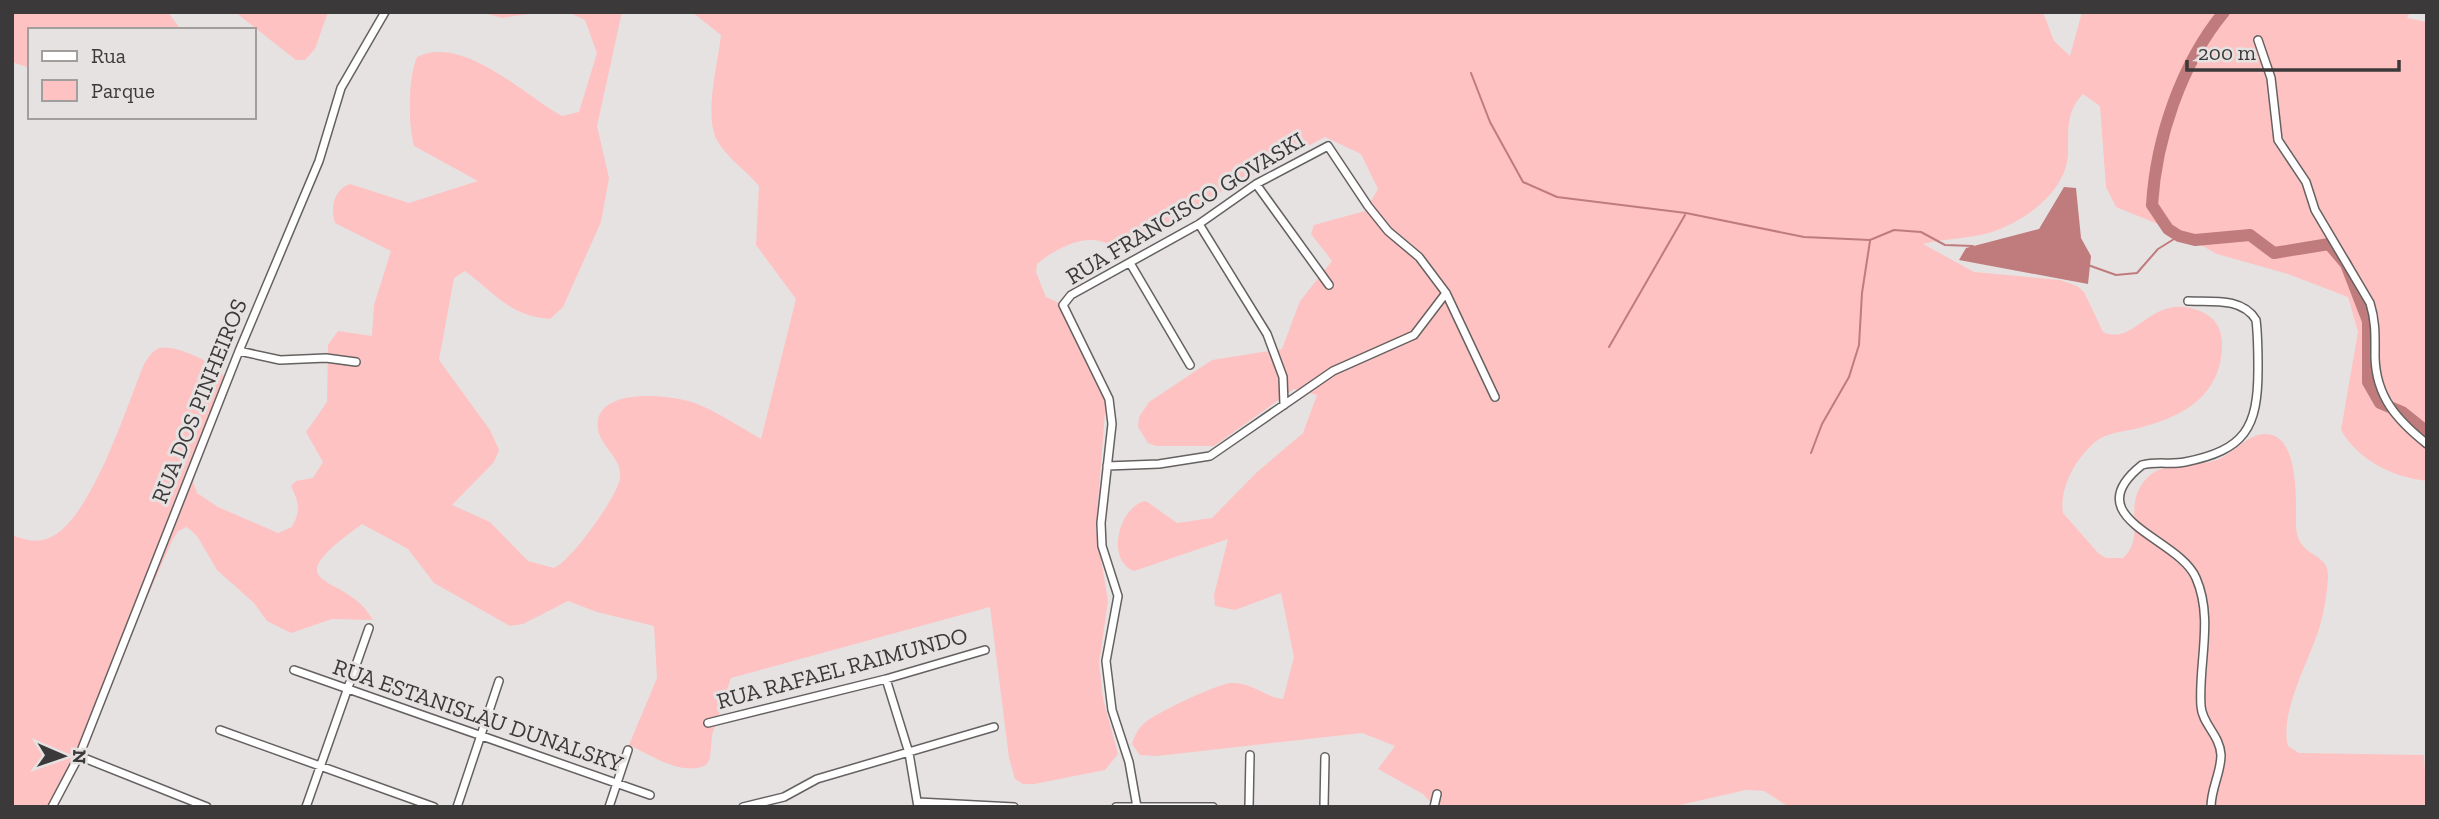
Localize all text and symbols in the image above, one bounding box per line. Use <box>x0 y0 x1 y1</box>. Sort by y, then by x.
legend <box>28 28 256 119</box>
scale bar <box>2187 28 2399 72</box>
text: 200 m <box>2198 40 2256 65</box>
text: Rua <box>91 43 126 68</box>
text: Parque <box>91 78 155 103</box>
street label: RUA FRANCISCO GOVASKI <box>1061 126 1309 290</box>
street label: RUA DOS PINHEIROS <box>145 295 253 507</box>
street label: RUA RAFAEL RAIMUNDO <box>714 621 970 715</box>
street label: RUA ESTANISLAU DUNALSKY <box>329 652 628 778</box>
north arrow <box>28 721 98 791</box>
text: N <box>68 749 91 764</box>

